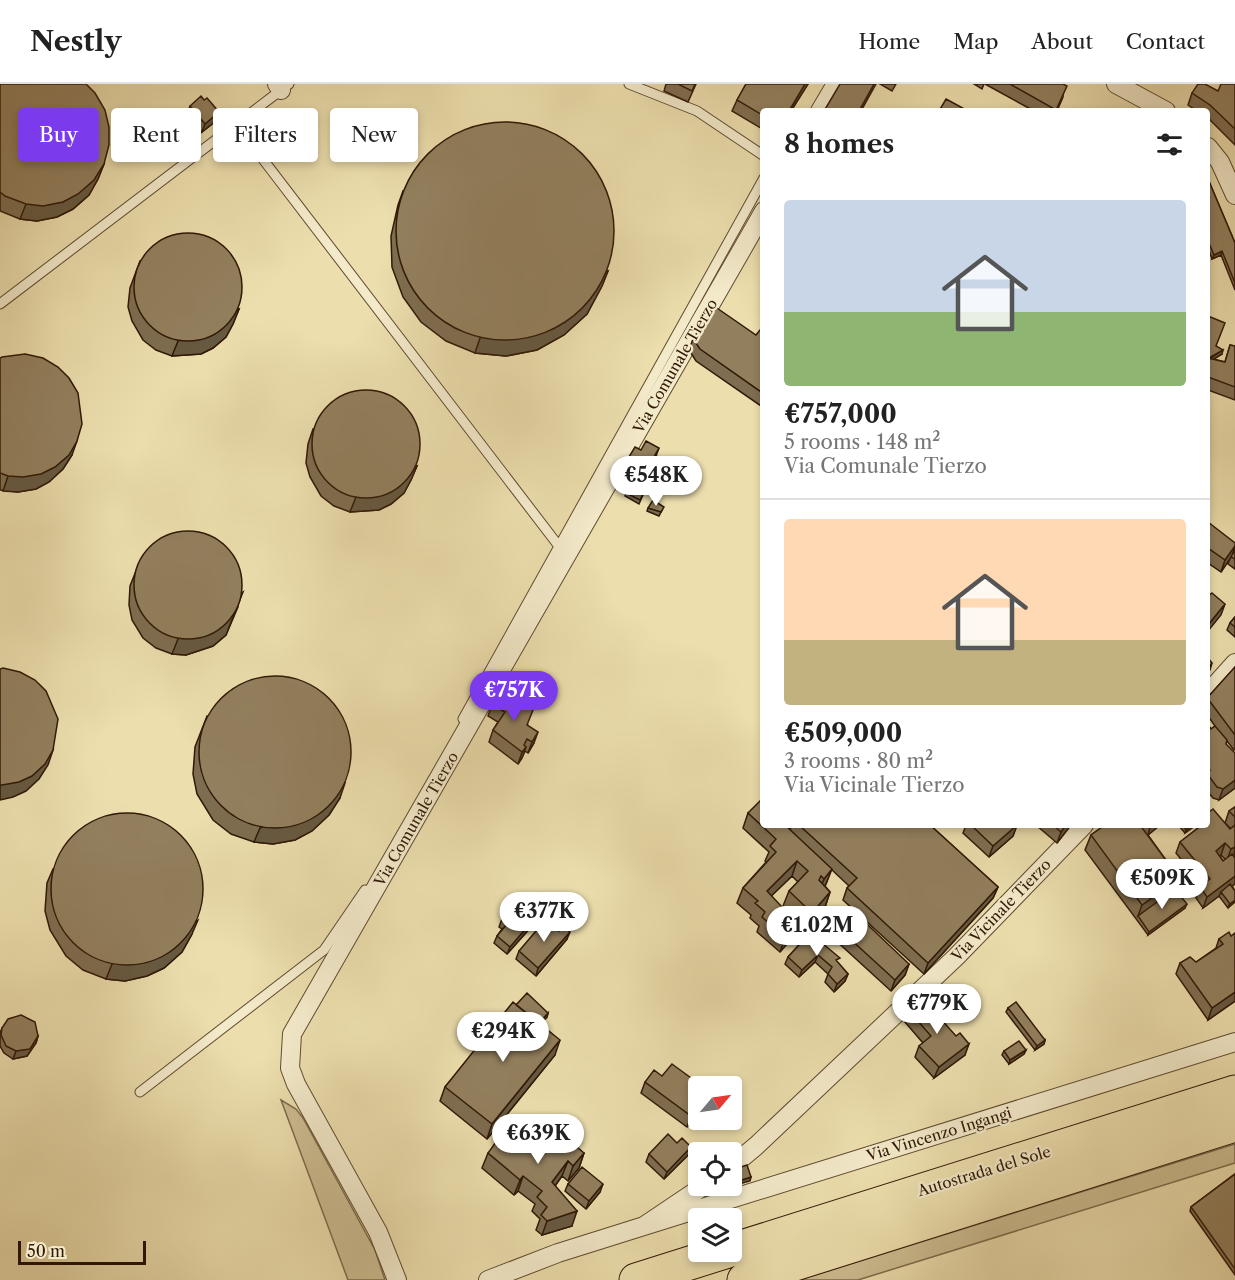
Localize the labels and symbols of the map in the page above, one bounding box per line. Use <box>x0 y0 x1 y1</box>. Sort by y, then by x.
street label: Via Comunale Tierzo <box>628 295 721 437</box>
pin: €548K <box>614 456 698 507</box>
pin: €757K <box>472 671 556 722</box>
street label: Via Comunale Tierzo <box>369 748 462 890</box>
street label: Via Vicinale Tierzo <box>946 855 1055 966</box>
pin: €509K <box>1120 859 1204 910</box>
pin: €377K <box>502 892 586 943</box>
pin: €1.02M <box>768 906 866 957</box>
pin: €779K <box>895 984 979 1035</box>
pin: €294K <box>461 1012 545 1063</box>
north arrow <box>688 1076 742 1130</box>
street label: Via Vincenzo Ingangi <box>863 1103 1014 1165</box>
pin: €639K <box>496 1114 580 1165</box>
street label: Autostrada del Sole <box>914 1142 1053 1201</box>
scale bar <box>18 1238 146 1266</box>

